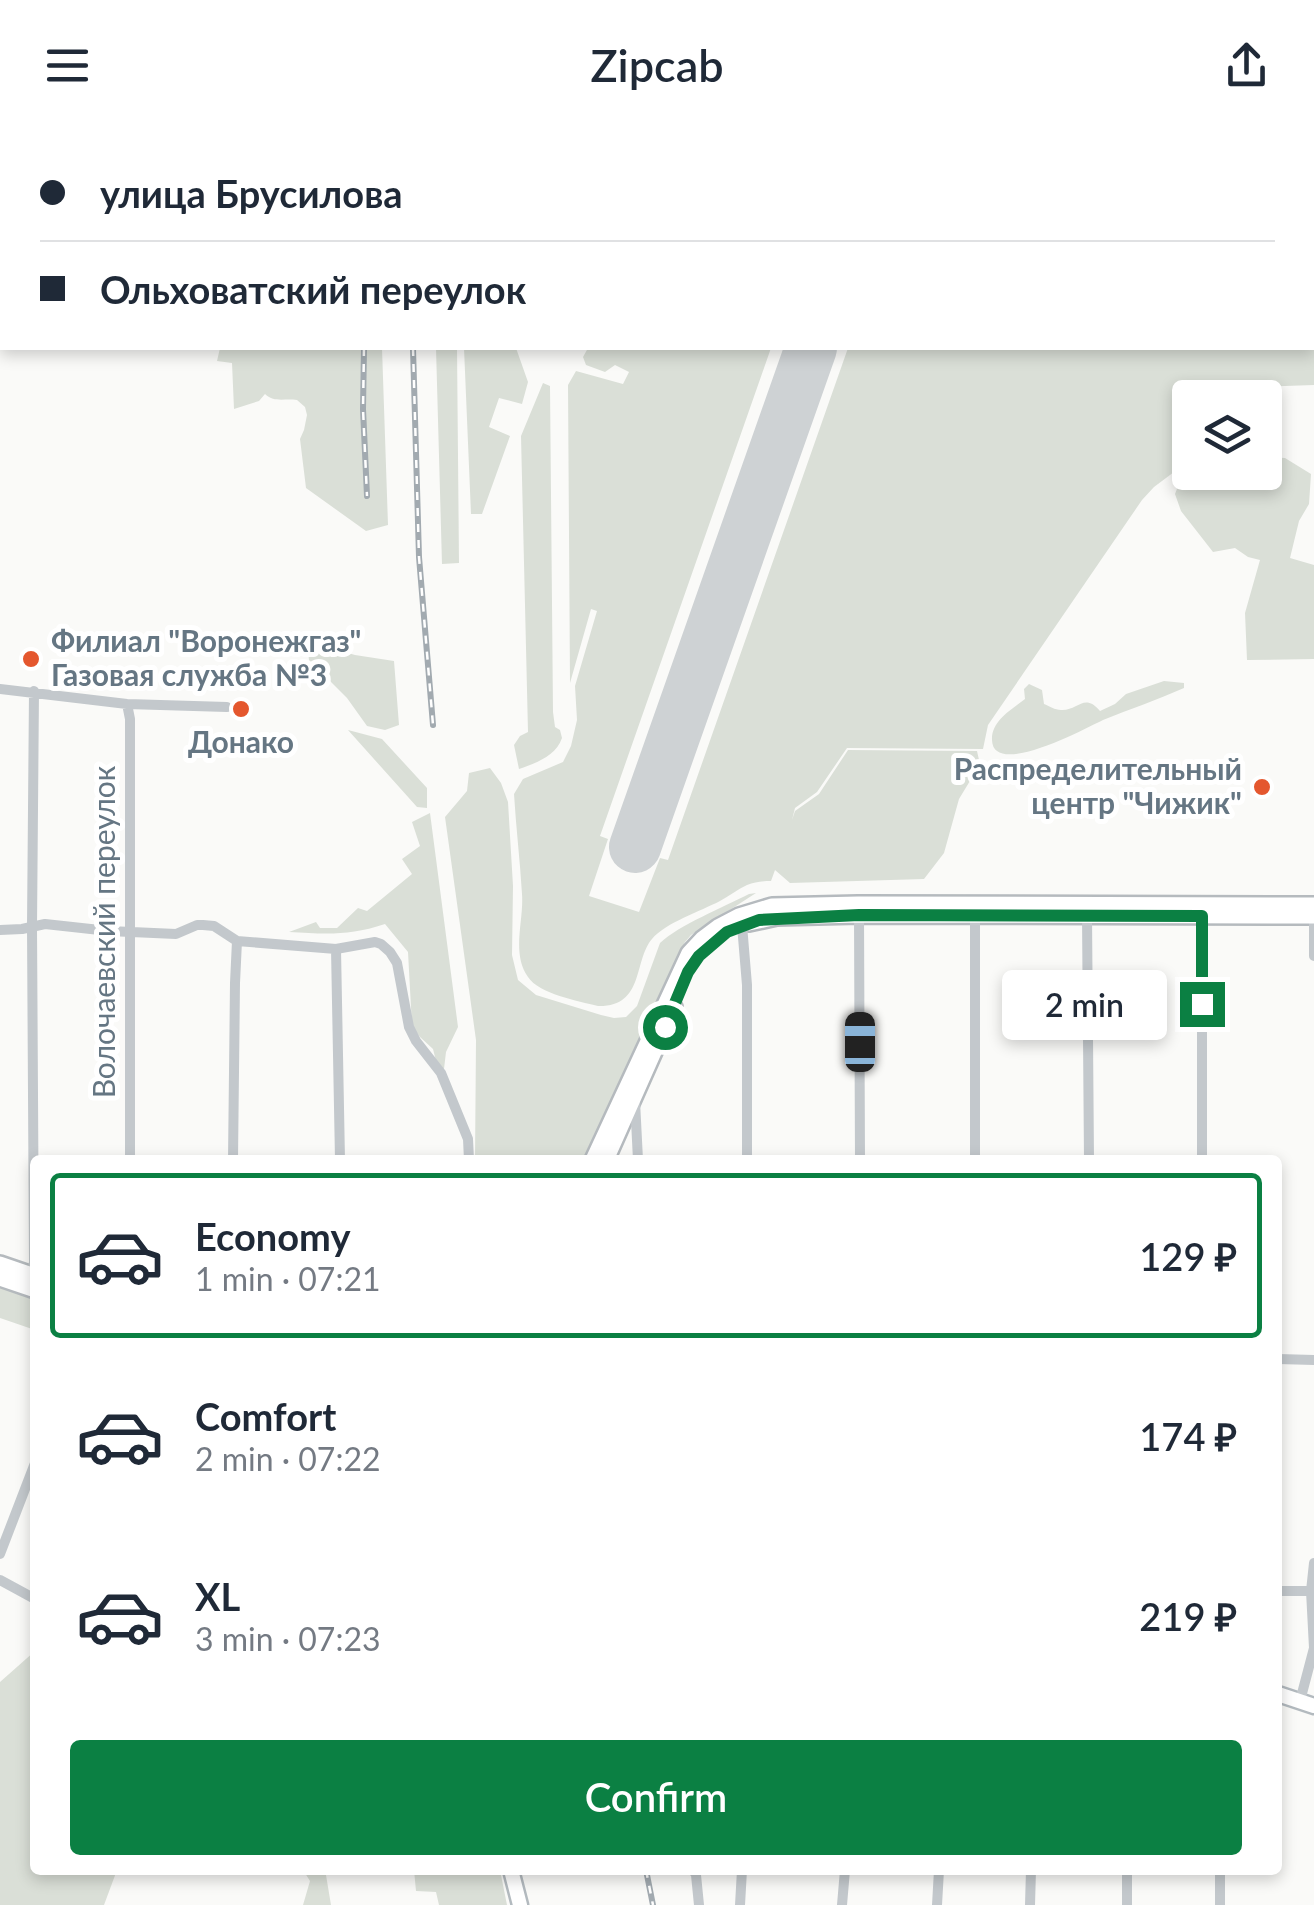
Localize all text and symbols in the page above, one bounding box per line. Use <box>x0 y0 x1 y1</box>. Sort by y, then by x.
icon: menu <box>40 38 95 93</box>
text: Zipcab <box>590 38 724 92</box>
icon: share <box>1219 38 1274 93</box>
text: улица Брусилова <box>100 170 403 216</box>
text: Ольховатский переулок <box>100 266 526 312</box>
map controls <box>1172 380 1282 490</box>
button: layers <box>1172 380 1282 490</box>
place label: Филиал "Воронежгаз" Газовая служба №3 <box>51 622 361 692</box>
marker: Филиал "Воронежгаз" Газовая служба №3 <box>20 648 42 670</box>
marker: Донако <box>230 698 252 720</box>
place label: Донако <box>188 723 294 759</box>
place label: Распределительный центр "Чижик" <box>954 750 1242 820</box>
street label: Волочаевский переулок <box>85 765 121 1098</box>
marker: Распределительный центр "Чижик" <box>1251 776 1273 798</box>
callout: 2 min <box>1002 969 1167 1039</box>
route end <box>1180 982 1225 1027</box>
text: 2 min <box>1045 985 1124 1024</box>
route start <box>643 1005 688 1050</box>
car <box>845 1012 875 1072</box>
icon: car <box>75 1211 165 1301</box>
text: Economy <box>195 1213 350 1259</box>
text: 129 ₽ <box>1139 1233 1237 1279</box>
text: 1 min · 07:21 <box>195 1259 381 1298</box>
icon: car <box>75 1391 165 1481</box>
text: Comfort <box>195 1393 336 1439</box>
text: 174 ₽ <box>1139 1413 1237 1459</box>
text: 2 min · 07:22 <box>195 1439 381 1478</box>
icon: car <box>75 1571 165 1661</box>
text: XL <box>195 1573 240 1619</box>
text: 219 ₽ <box>1139 1593 1237 1639</box>
text: 3 min · 07:23 <box>195 1619 381 1658</box>
button: Confirm <box>70 1740 1242 1855</box>

